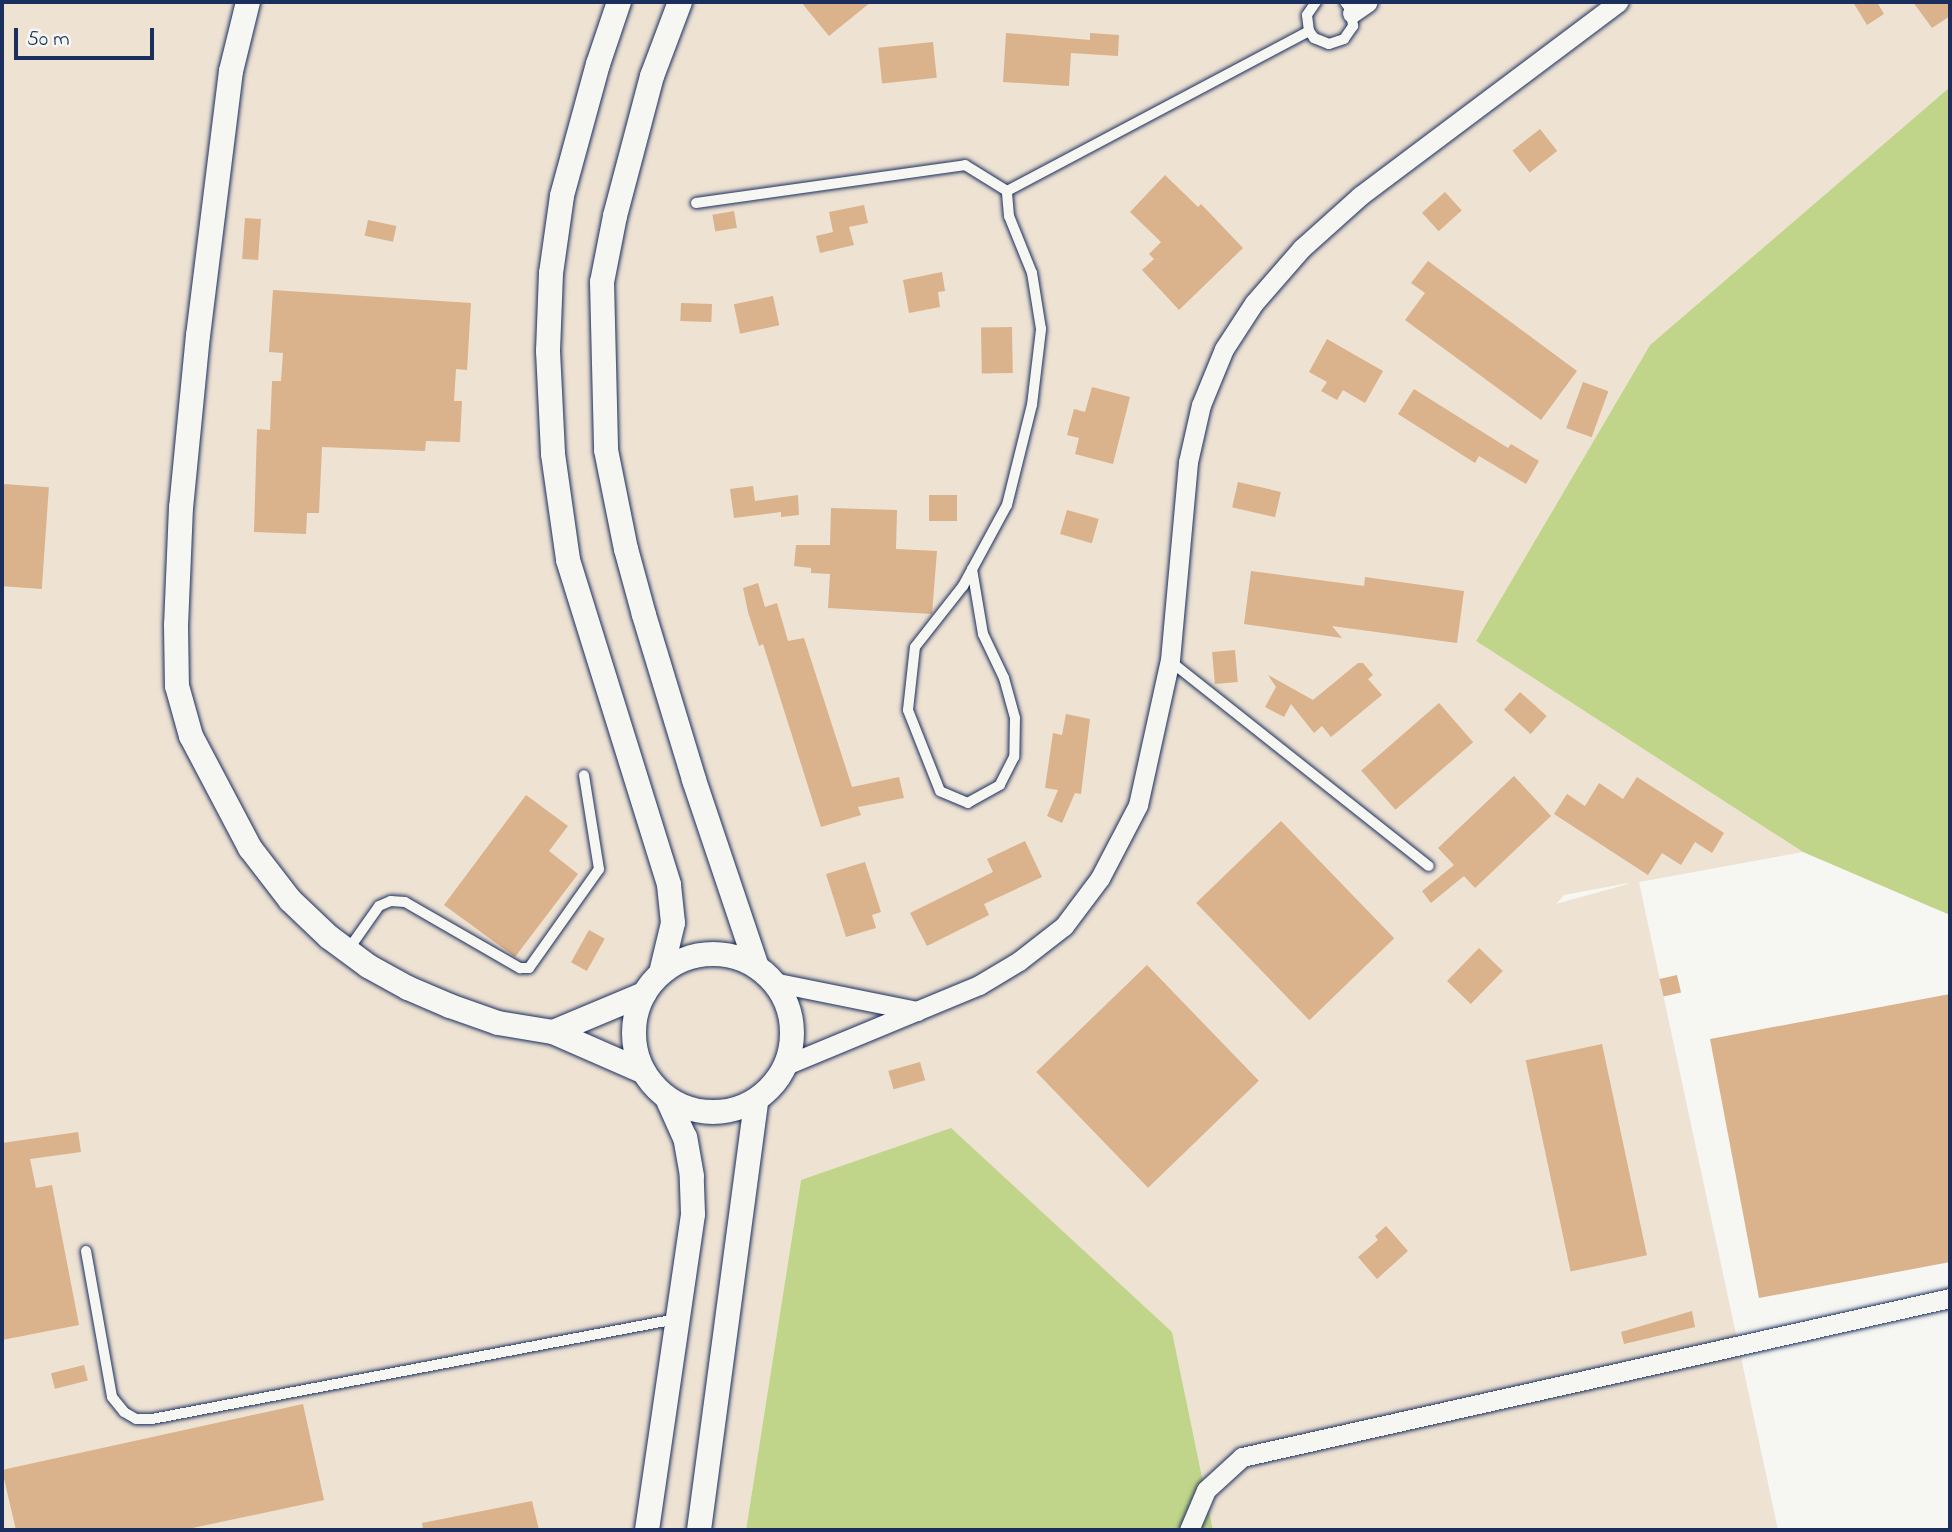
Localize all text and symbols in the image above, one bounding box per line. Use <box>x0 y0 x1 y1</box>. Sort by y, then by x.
scale bar <box>18 14 158 58</box>
text: 50 m <box>27 25 70 55</box>

